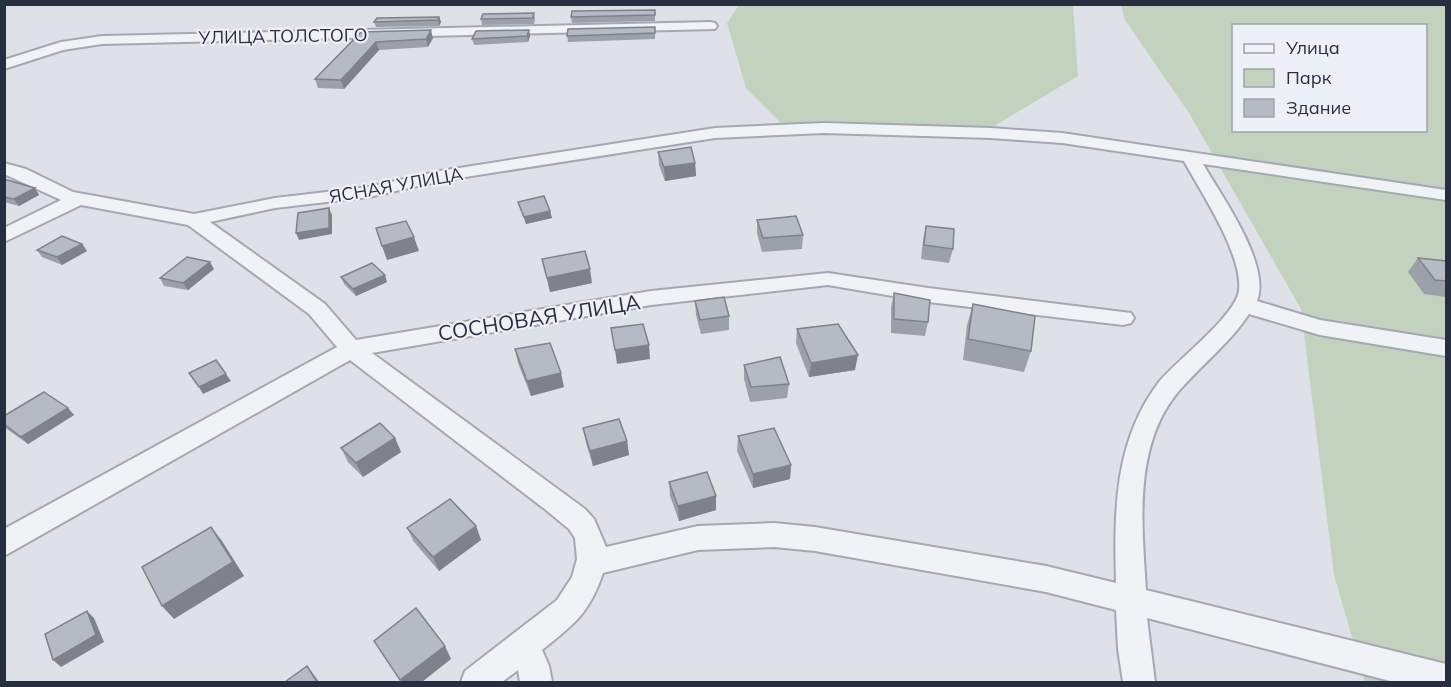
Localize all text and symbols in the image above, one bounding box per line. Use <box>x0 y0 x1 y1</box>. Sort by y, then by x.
street label: УЛИЦА ТОЛСТОГО <box>197 23 368 49</box>
legend <box>1232 24 1427 132</box>
text: Улица <box>1285 36 1340 59</box>
text: Парк <box>1286 66 1332 89</box>
text: Здание <box>1286 96 1351 119</box>
street label: ЯСНАЯ УЛИЦА <box>327 162 465 208</box>
street label: СОСНОВАЯ УЛИЦА <box>436 288 643 346</box>

